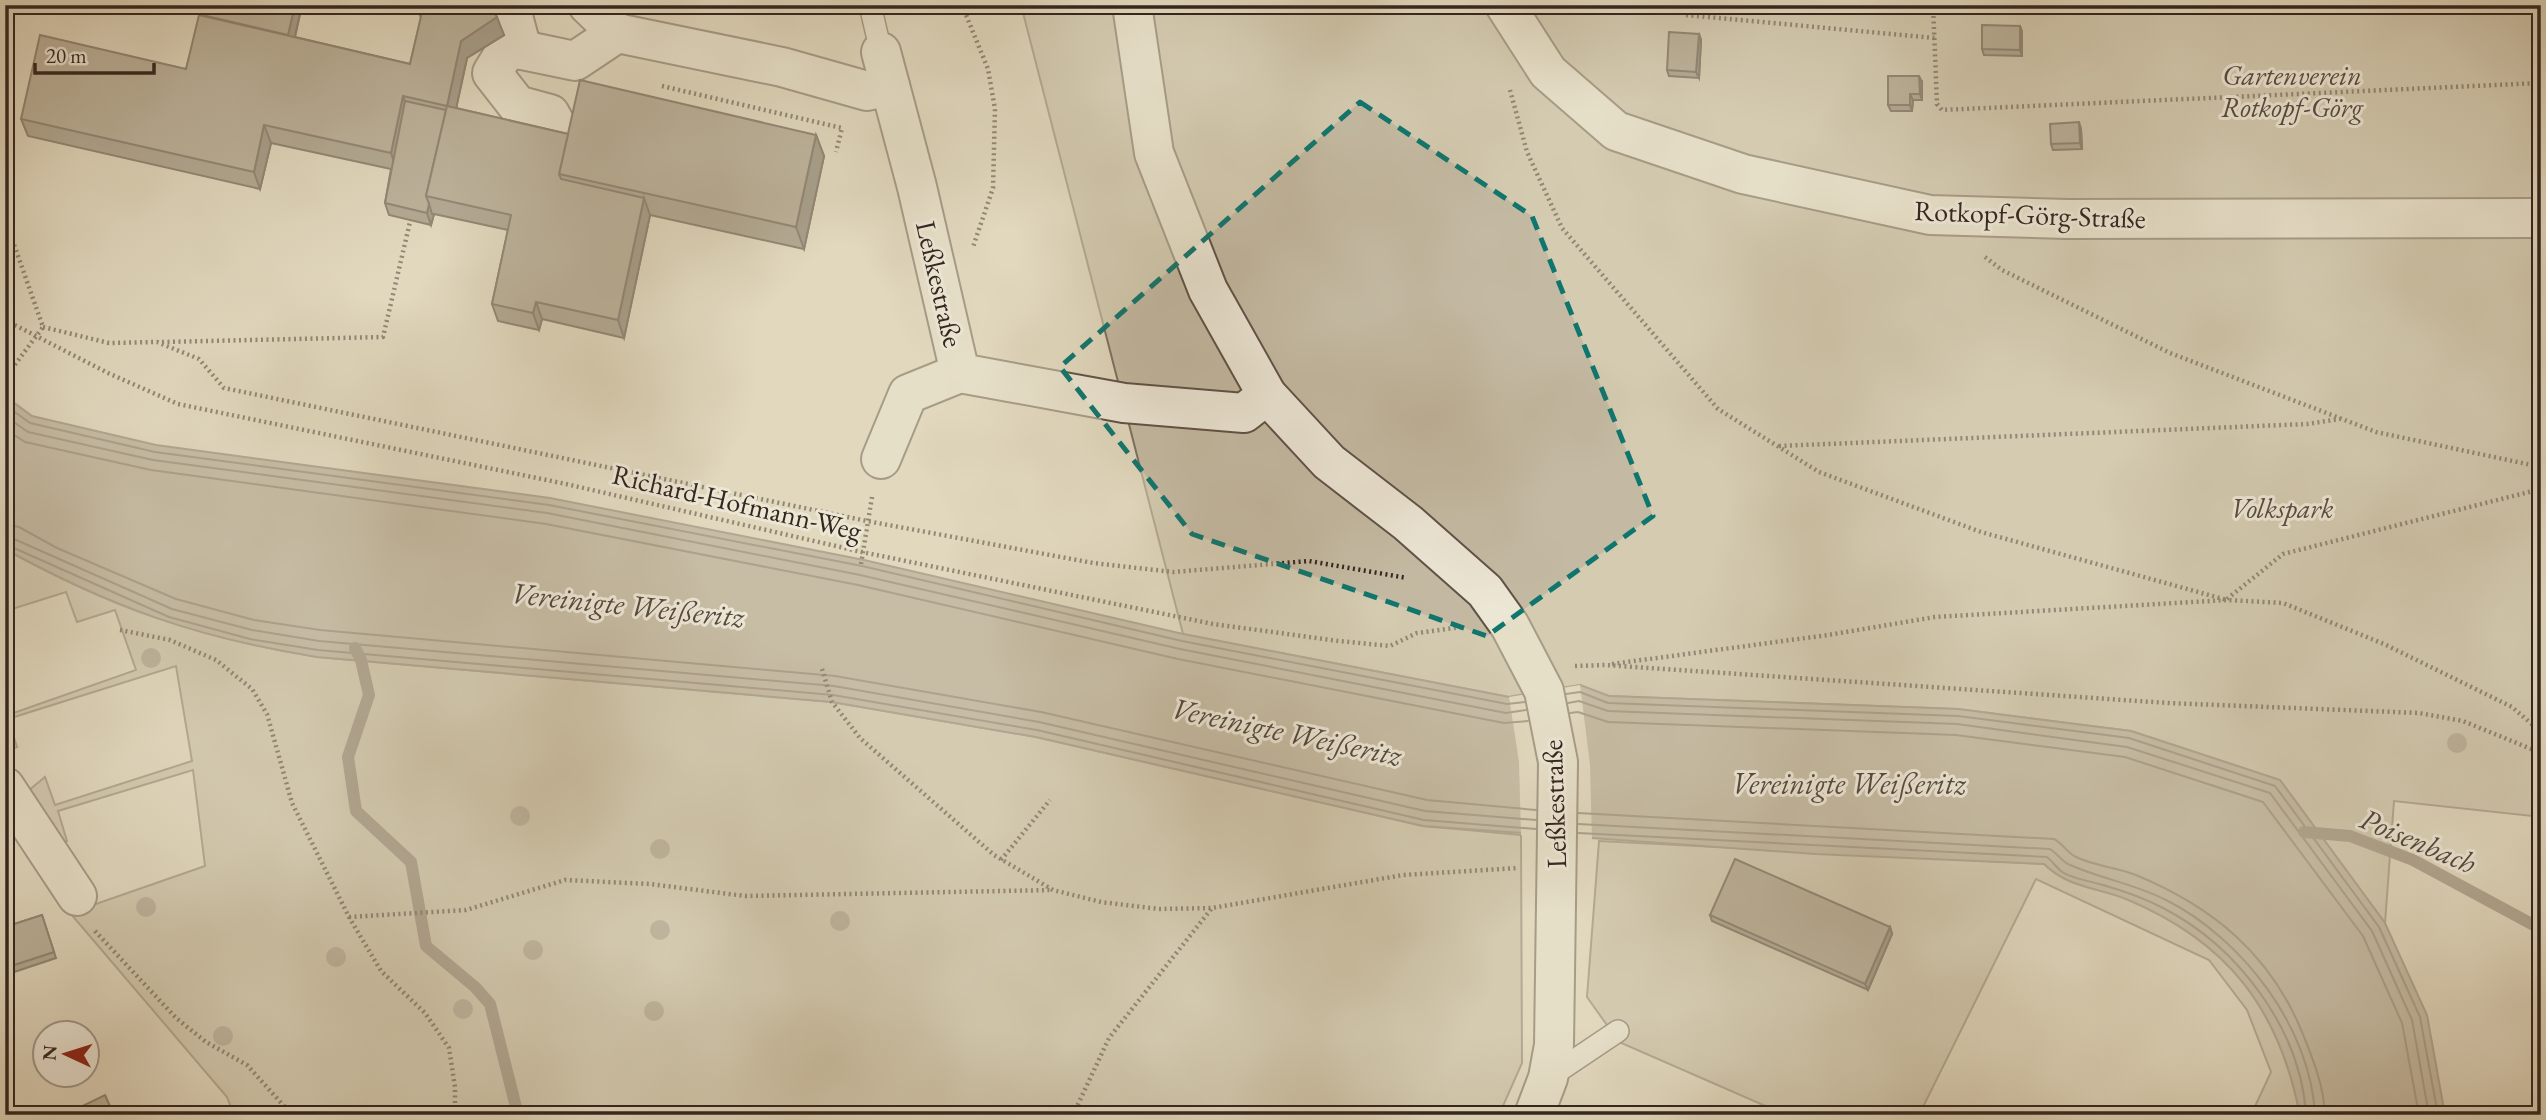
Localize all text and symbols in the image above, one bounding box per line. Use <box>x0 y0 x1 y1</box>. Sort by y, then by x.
scale bar <box>35 32 154 76</box>
text: 20 m <box>46 42 87 69</box>
park label: Gartenverein Rotkopf-Görg <box>2221 57 2364 125</box>
street label: Rotkopf-Görg-Straße <box>1914 192 2146 236</box>
street label: Leßkestraße <box>908 217 972 351</box>
street label: Richard-Hofmann-Weg <box>609 456 866 548</box>
park label: Volkspark <box>2230 490 2334 526</box>
water label: Vereinigte Weißeritz <box>510 573 747 636</box>
water label: Vereinigte Weißeritz <box>1168 688 1407 775</box>
street label: Leßkestraße <box>1534 739 1574 869</box>
water label: Vereinigte Weißeritz <box>1732 764 1967 803</box>
water label: Poisenbach <box>2354 799 2483 883</box>
north arrow <box>32 1018 102 1088</box>
text: N <box>37 1044 63 1061</box>

